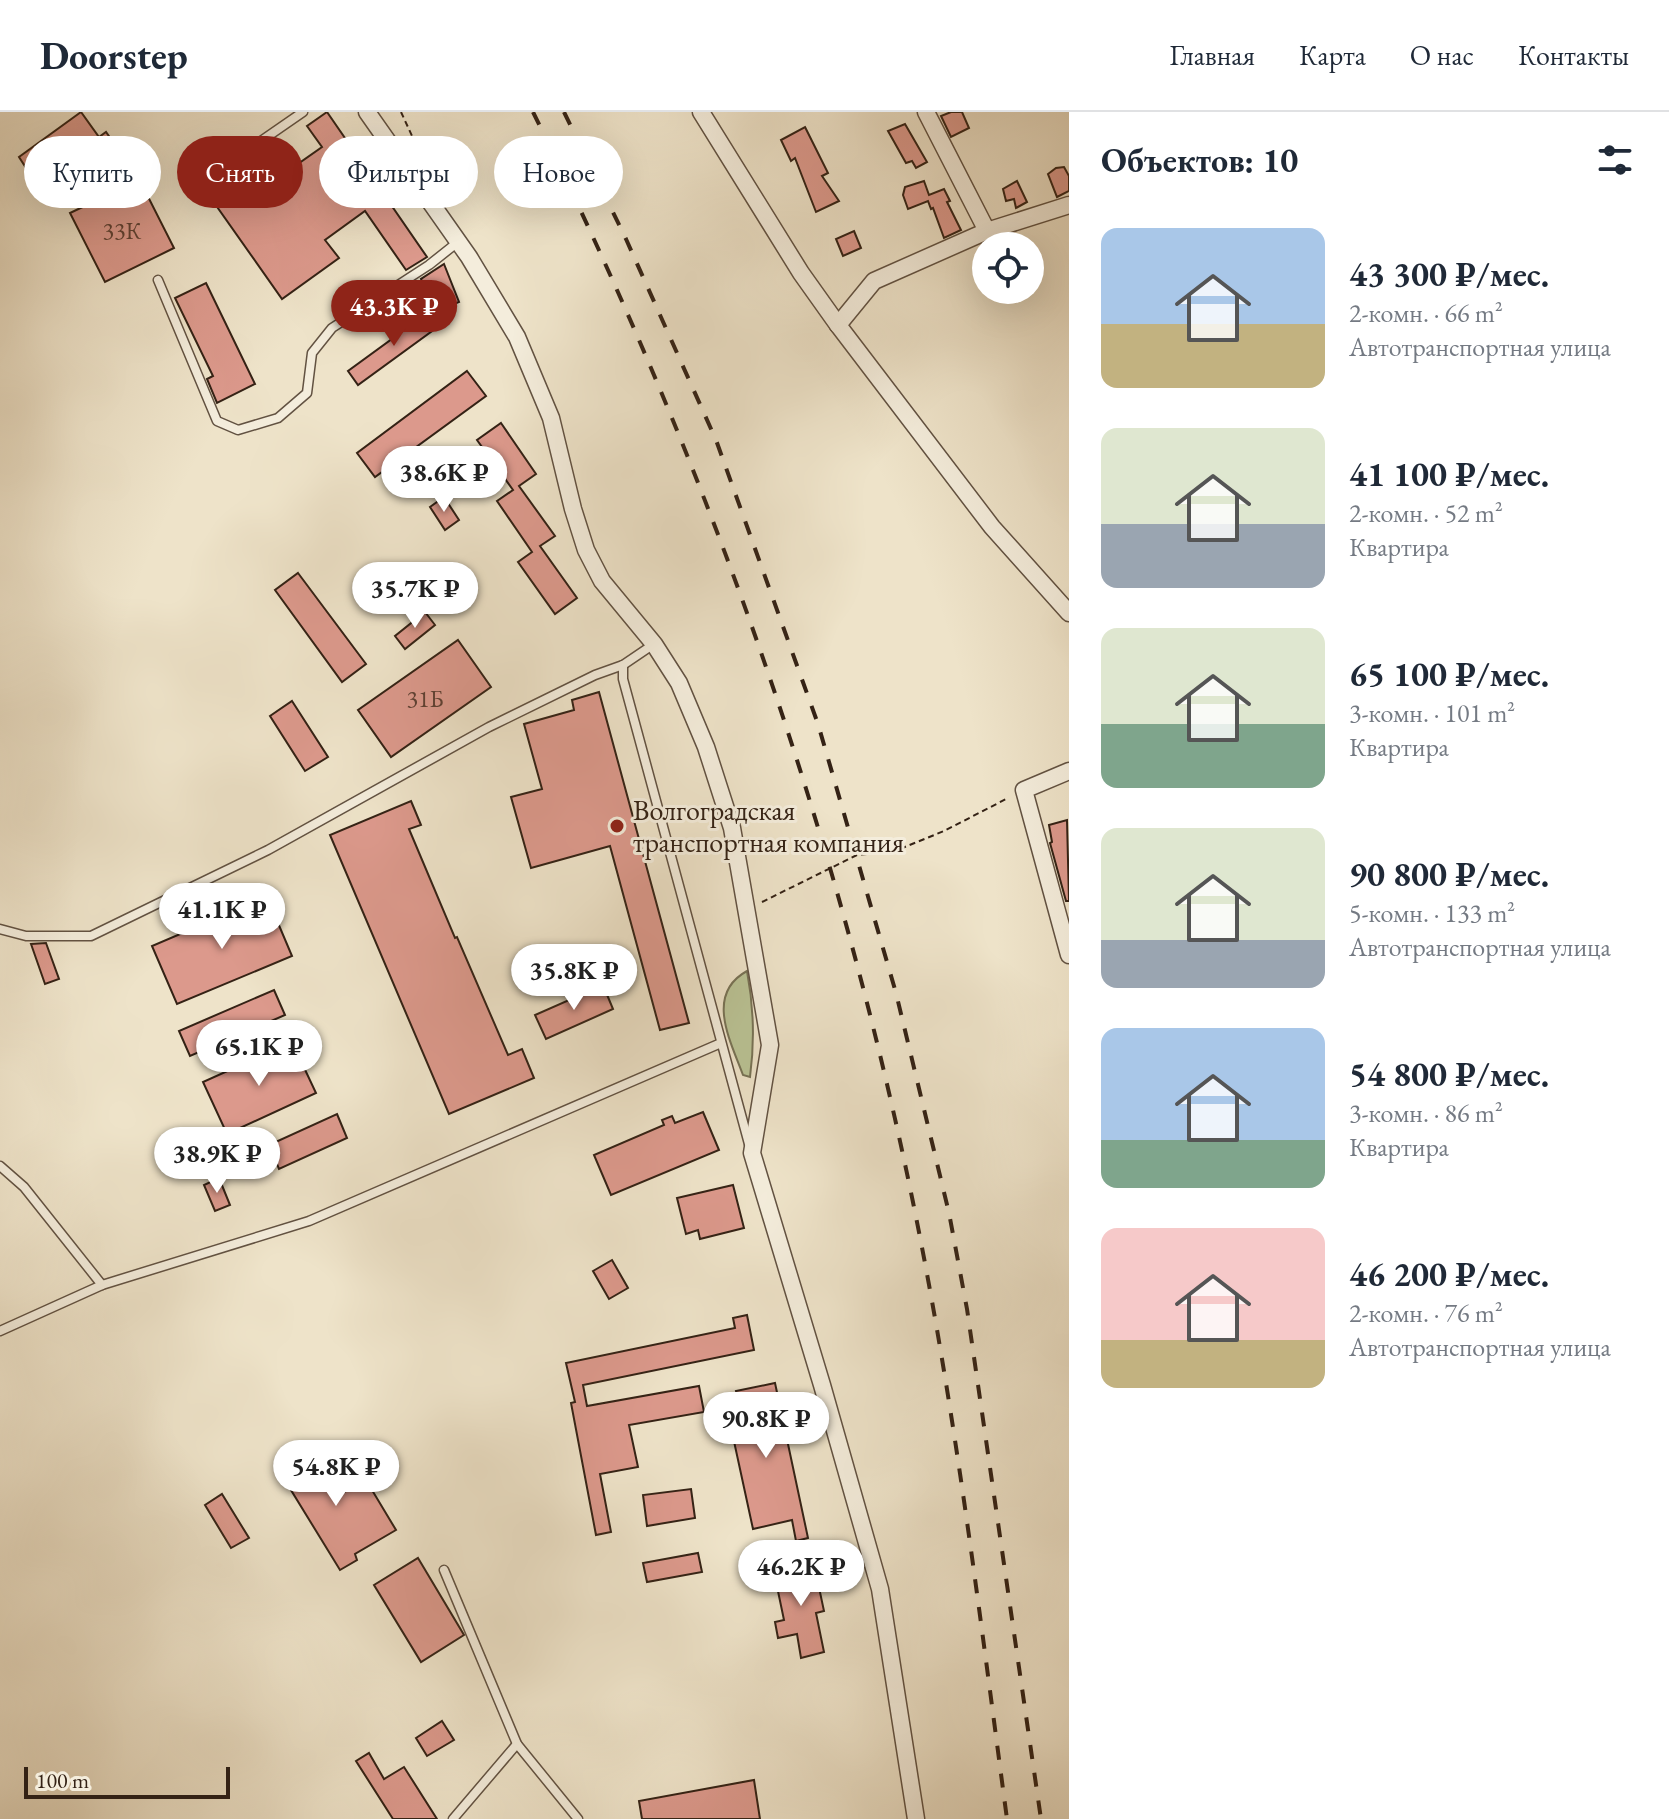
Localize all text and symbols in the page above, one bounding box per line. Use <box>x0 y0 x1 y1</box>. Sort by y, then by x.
text: Doorstep <box>40 31 188 80</box>
text: Главная <box>1170 37 1255 73</box>
text: Карта <box>1299 37 1366 73</box>
text: О нас <box>1410 37 1474 73</box>
text: Контакты <box>1518 37 1629 73</box>
chip: Купить <box>24 136 161 208</box>
chip: Снять <box>177 136 303 208</box>
chip: Фильтры <box>319 136 478 208</box>
chip: Новое <box>494 136 623 208</box>
text: Объектов: 10 <box>1101 138 1298 182</box>
icon: filters <box>1593 138 1637 182</box>
house number: 33К <box>103 215 142 246</box>
map controls <box>972 232 1044 304</box>
button: locate <box>972 232 1044 304</box>
text: 43 300 ₽/мес. <box>1349 252 1549 296</box>
icon: home <box>1165 260 1261 356</box>
pin: 43.3K ₽ <box>320 280 468 348</box>
text: 43.3K ₽ <box>349 289 439 323</box>
text: 2-комн. · 66 m² <box>1349 296 1503 330</box>
text: Автотранспортная улица <box>1349 330 1611 364</box>
pin: 38.6K ₽ <box>370 446 518 514</box>
text: 41 100 ₽/мес. <box>1349 452 1549 496</box>
text: 38.6K ₽ <box>399 455 489 489</box>
icon: home <box>1165 460 1261 556</box>
text: 2-комн. · 52 m² <box>1349 496 1503 530</box>
text: Квартира <box>1349 530 1449 564</box>
pin: 35.7K ₽ <box>341 562 489 630</box>
text: 35.7K ₽ <box>370 571 460 605</box>
text: 65 100 ₽/мес. <box>1349 652 1549 696</box>
icon: home <box>1165 660 1261 756</box>
house number: 31Б <box>406 683 444 714</box>
text: 3-комн. · 101 m² <box>1349 696 1515 730</box>
text: Квартира <box>1349 730 1449 764</box>
place label: Волгоградская транспортная компания <box>633 792 904 860</box>
marker: Волгоградская транспортная компания <box>608 817 626 835</box>
text: 90 800 ₽/мес. <box>1349 852 1549 896</box>
icon: home <box>1165 860 1261 956</box>
pin: 41.1K ₽ <box>148 883 296 951</box>
text: 41.1K ₽ <box>177 892 267 926</box>
text: 5-комн. · 133 m² <box>1349 896 1515 930</box>
text: Автотранспортная улица <box>1349 930 1611 964</box>
pin: 35.8K ₽ <box>500 944 648 1012</box>
text: 35.8K ₽ <box>529 953 619 987</box>
pin: 65.1K ₽ <box>185 1020 333 1088</box>
text: 65.1K ₽ <box>214 1029 304 1063</box>
text: 54 800 ₽/мес. <box>1349 1052 1549 1096</box>
icon: home <box>1165 1060 1261 1156</box>
text: 3-комн. · 86 m² <box>1349 1096 1503 1130</box>
pin: 38.9K ₽ <box>143 1127 291 1195</box>
text: Квартира <box>1349 1130 1449 1164</box>
text: 38.9K ₽ <box>172 1136 262 1170</box>
text: 46 200 ₽/мес. <box>1349 1252 1549 1296</box>
icon: home <box>1165 1260 1261 1356</box>
text: 2-комн. · 76 m² <box>1349 1296 1503 1330</box>
text: Автотранспортная улица <box>1349 1330 1611 1364</box>
pin: 90.8K ₽ <box>692 1392 840 1460</box>
text: 90.8K ₽ <box>721 1401 811 1435</box>
pin: 54.8K ₽ <box>262 1440 410 1508</box>
text: 54.8K ₽ <box>291 1449 381 1483</box>
pin: 46.2K ₽ <box>727 1540 875 1608</box>
text: 46.2K ₽ <box>756 1549 846 1583</box>
scale bar <box>24 1763 230 1799</box>
text: 100 m <box>36 1766 89 1795</box>

